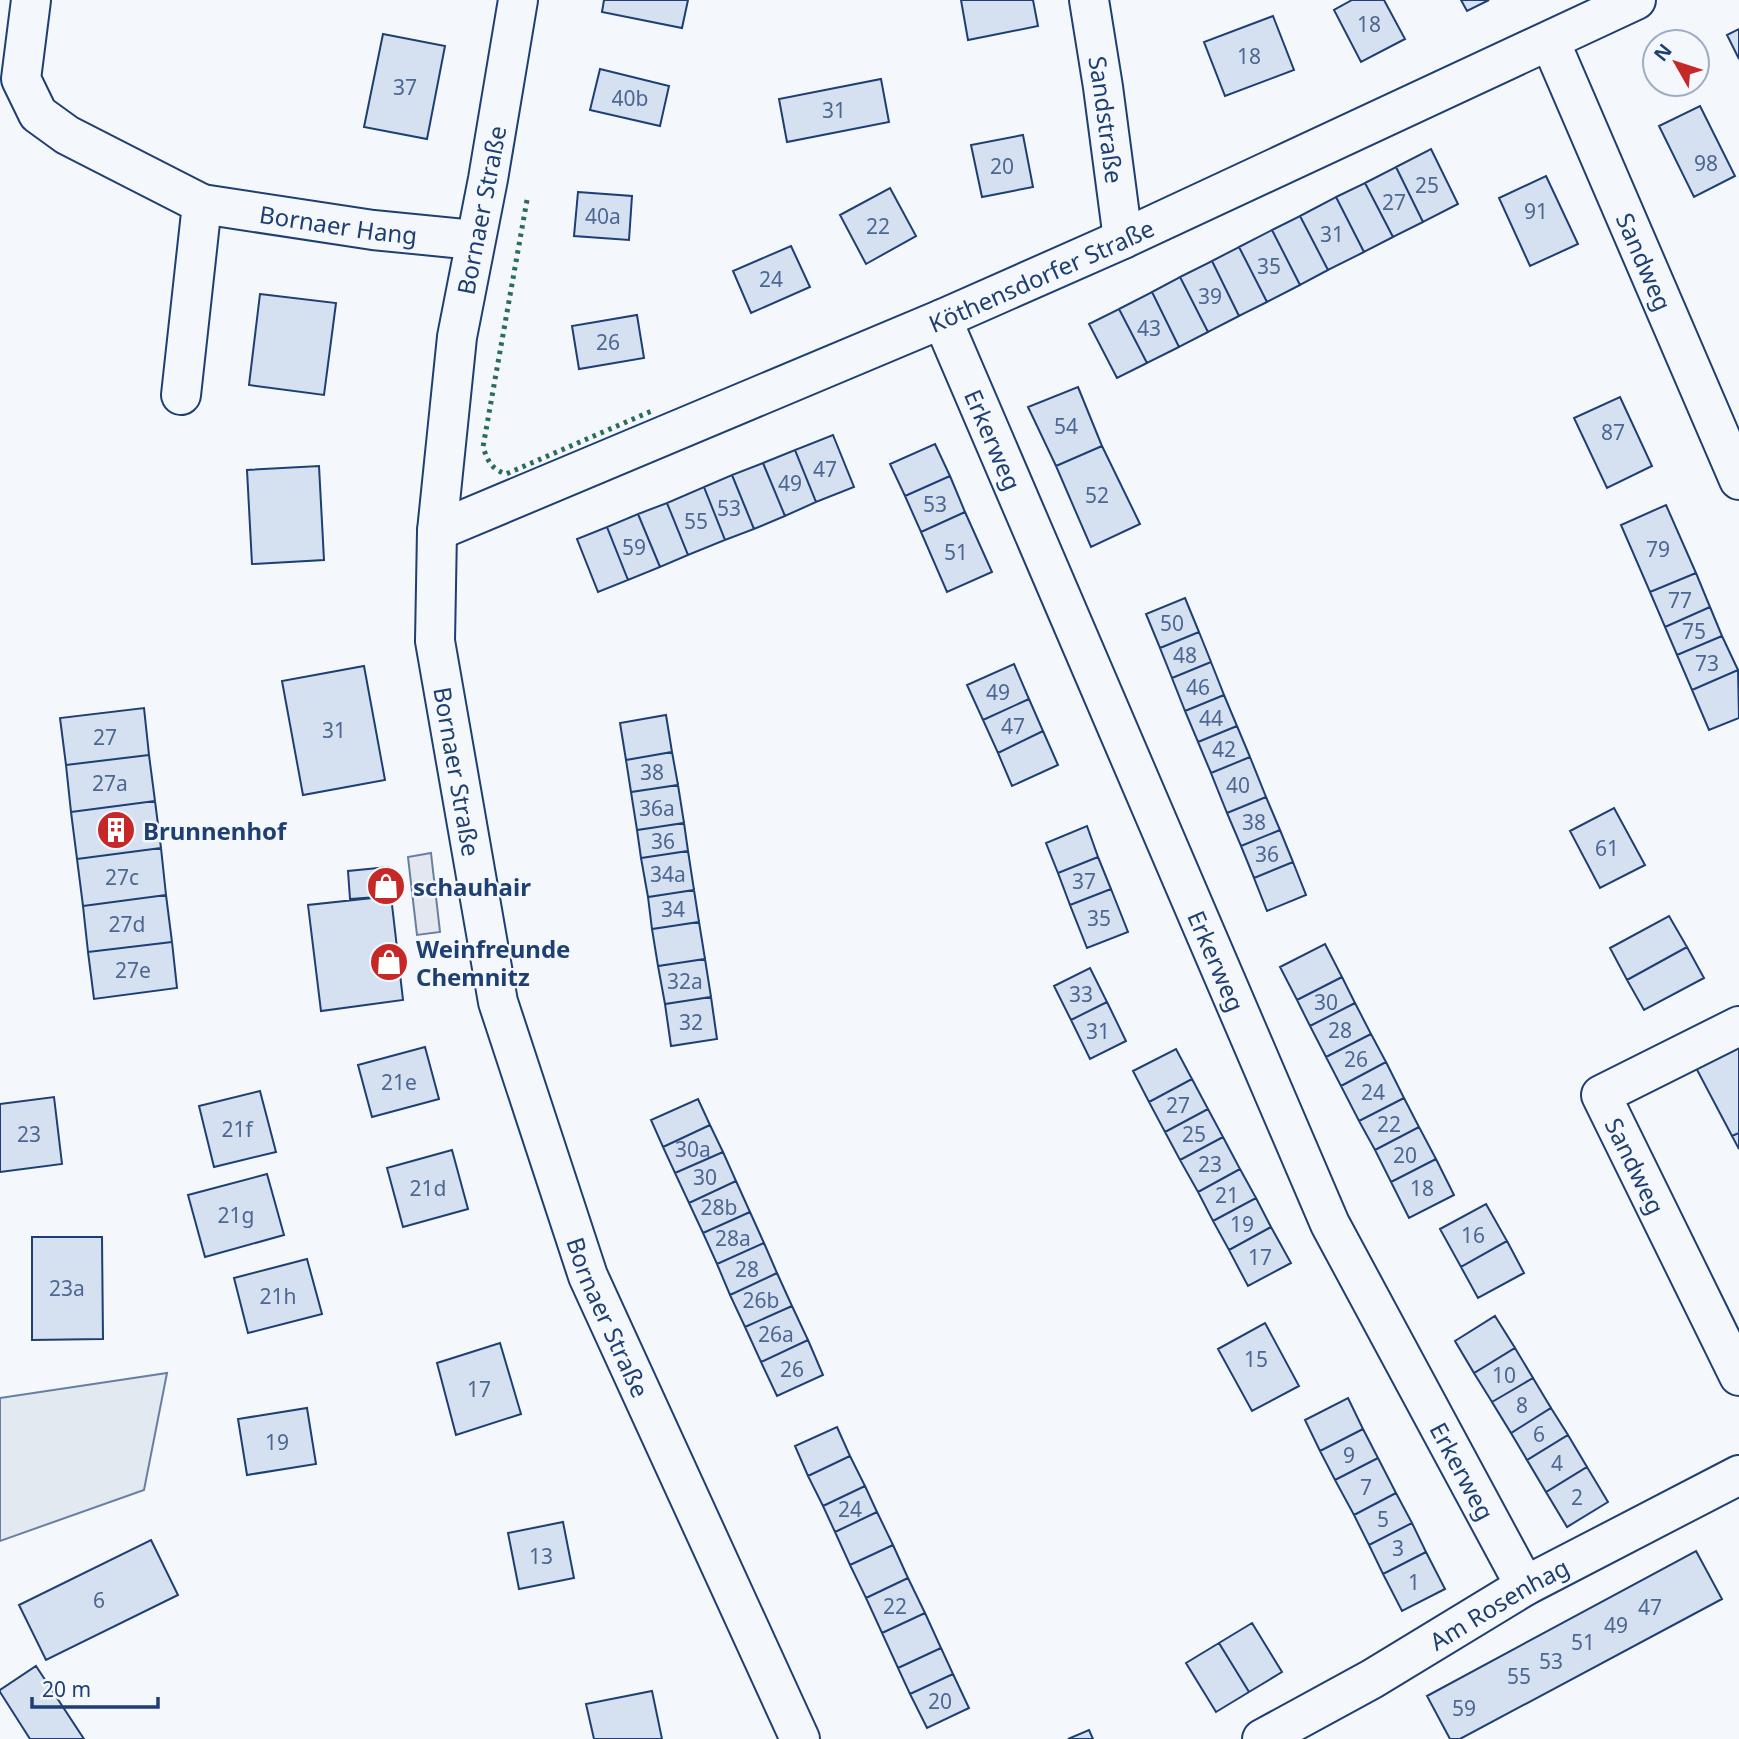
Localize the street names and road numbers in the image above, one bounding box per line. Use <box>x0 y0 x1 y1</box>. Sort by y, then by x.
street label: Sandstraße <box>1082 54 1132 185</box>
street label: Bornaer Straße <box>448 123 514 297</box>
street label: Bornaer Hang <box>257 196 419 251</box>
street label: Sandweg <box>1609 207 1681 315</box>
street label: Köthensdorfer Straße <box>923 210 1159 339</box>
street label: Erkerweg <box>957 384 1030 495</box>
street label: Bornaer Straße <box>427 684 489 859</box>
street label: Erkerweg <box>1181 905 1253 1016</box>
street label: Sandweg <box>1598 1112 1673 1219</box>
street label: Bornaer Straße <box>560 1233 658 1402</box>
street label: Erkerweg <box>1423 1416 1503 1526</box>
street label: Am Rosenhag <box>1423 1550 1574 1657</box>

